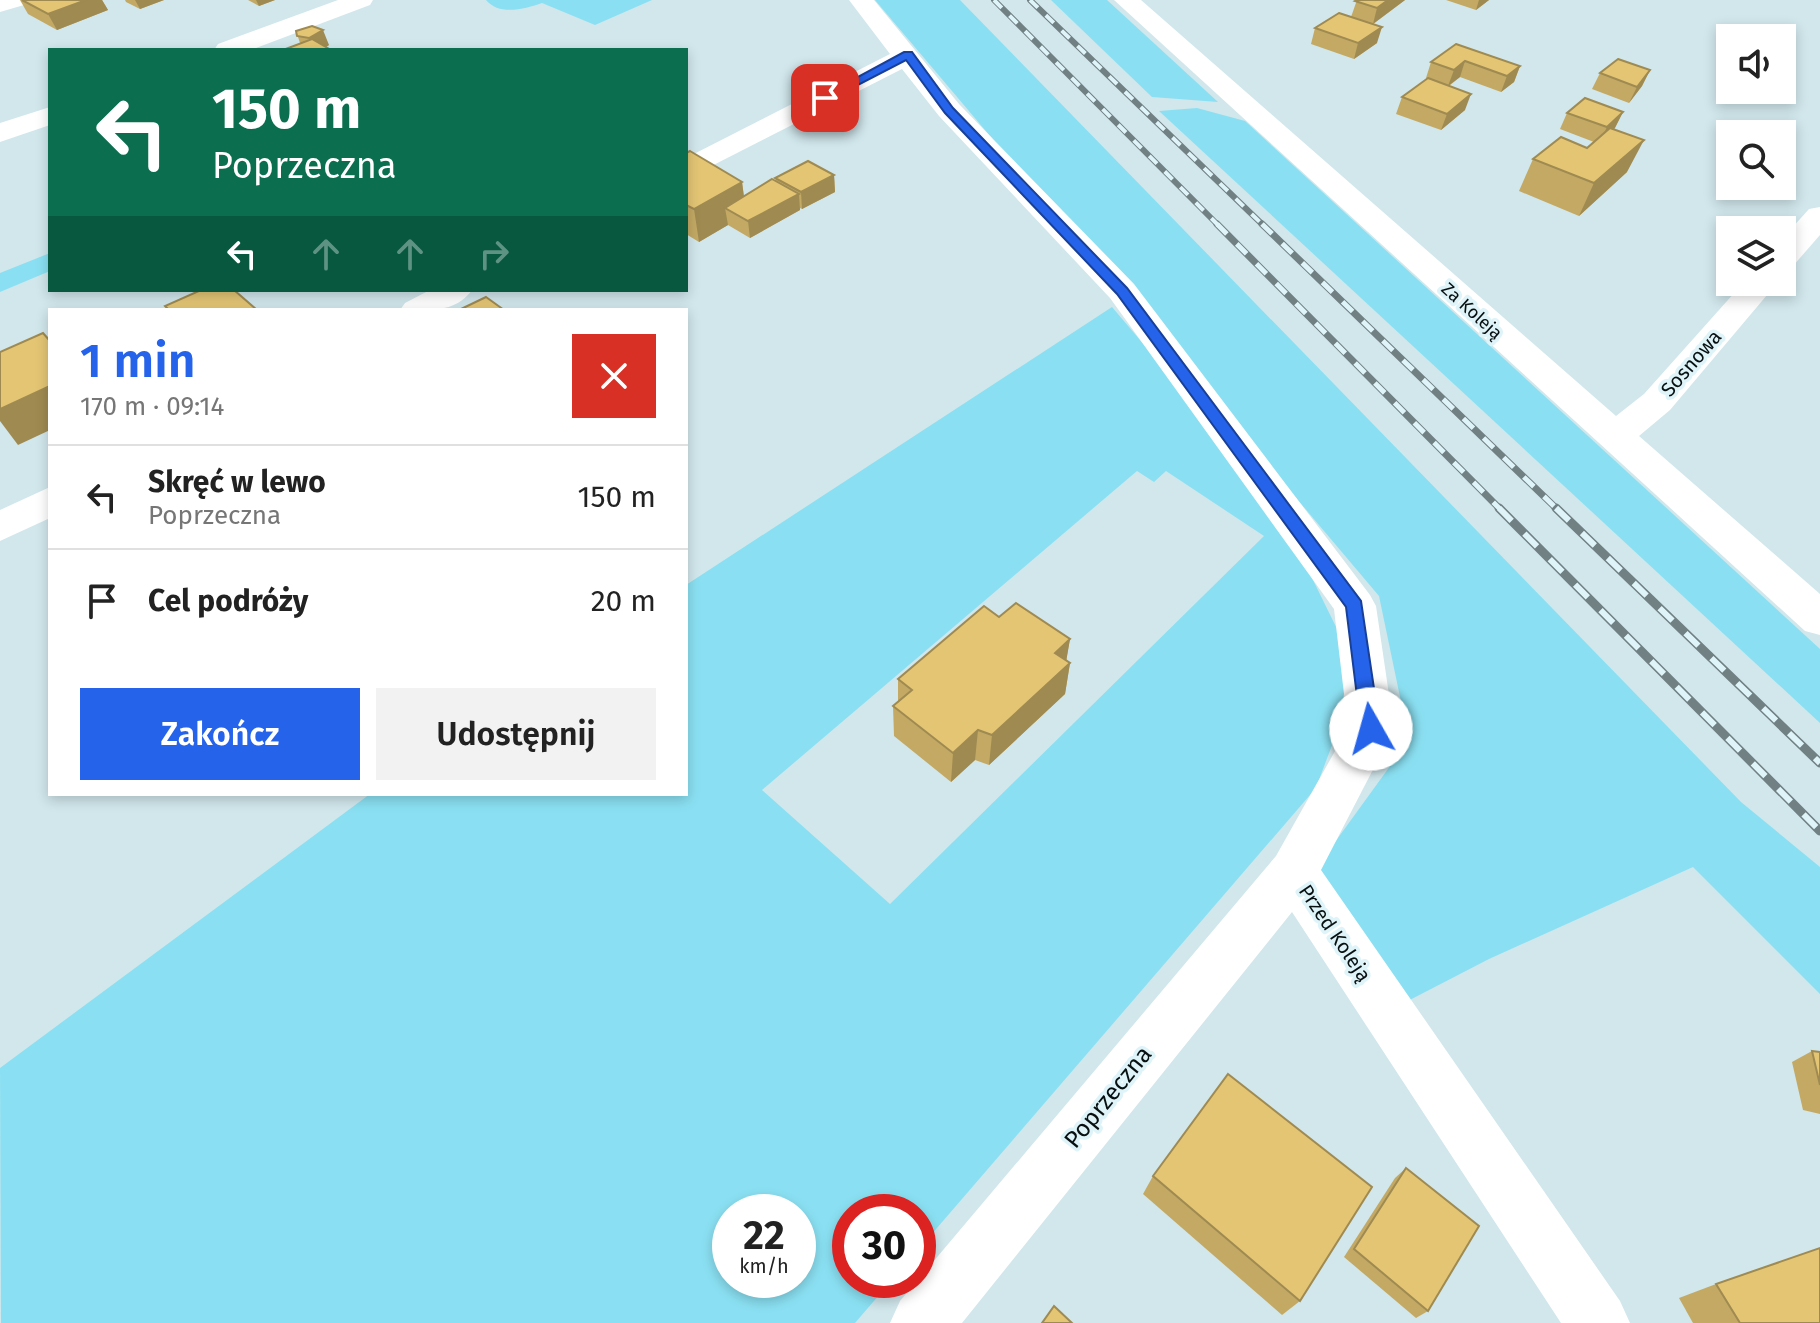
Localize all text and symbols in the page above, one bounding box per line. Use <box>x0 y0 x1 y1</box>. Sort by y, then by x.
map controls <box>1716 24 1796 296</box>
button: sound <box>1716 24 1796 104</box>
pin <box>791 64 859 132</box>
text: 150 m <box>212 76 361 143</box>
icon: arrive <box>803 76 847 120</box>
icon: left <box>80 80 184 184</box>
button: search <box>1716 120 1796 200</box>
text: Poprzeczna <box>212 144 397 188</box>
button: layers <box>1716 216 1796 296</box>
icon: left <box>220 232 264 276</box>
icon: ahead <box>304 232 348 276</box>
icon: ahead <box>388 232 432 276</box>
icon: right <box>472 232 516 276</box>
street label: Za Koleją <box>1437 278 1507 344</box>
street label: Sosnowa <box>1656 325 1726 401</box>
text: 1 min <box>80 332 196 390</box>
button: close <box>572 334 656 418</box>
text: 170 m · 09:14 <box>80 391 224 422</box>
text: Skręć w lewo <box>148 464 326 500</box>
icon: left <box>80 475 124 519</box>
text: 150 m <box>578 479 656 515</box>
text: Poprzeczna <box>148 500 281 531</box>
icon: arrive <box>80 579 124 623</box>
text: Cel podróży <box>148 583 308 619</box>
text: 20 m <box>591 583 656 619</box>
position arrow <box>1329 687 1413 771</box>
button: Zakończ <box>80 688 360 780</box>
button: Udostępnij <box>376 688 656 780</box>
street label: Przed Koleją <box>1294 880 1376 986</box>
street label: Poprzeczna <box>1058 1040 1158 1154</box>
speed limit sign: 30 <box>832 1194 936 1298</box>
text: 22 <box>743 1212 785 1260</box>
text: km/h <box>739 1254 789 1278</box>

